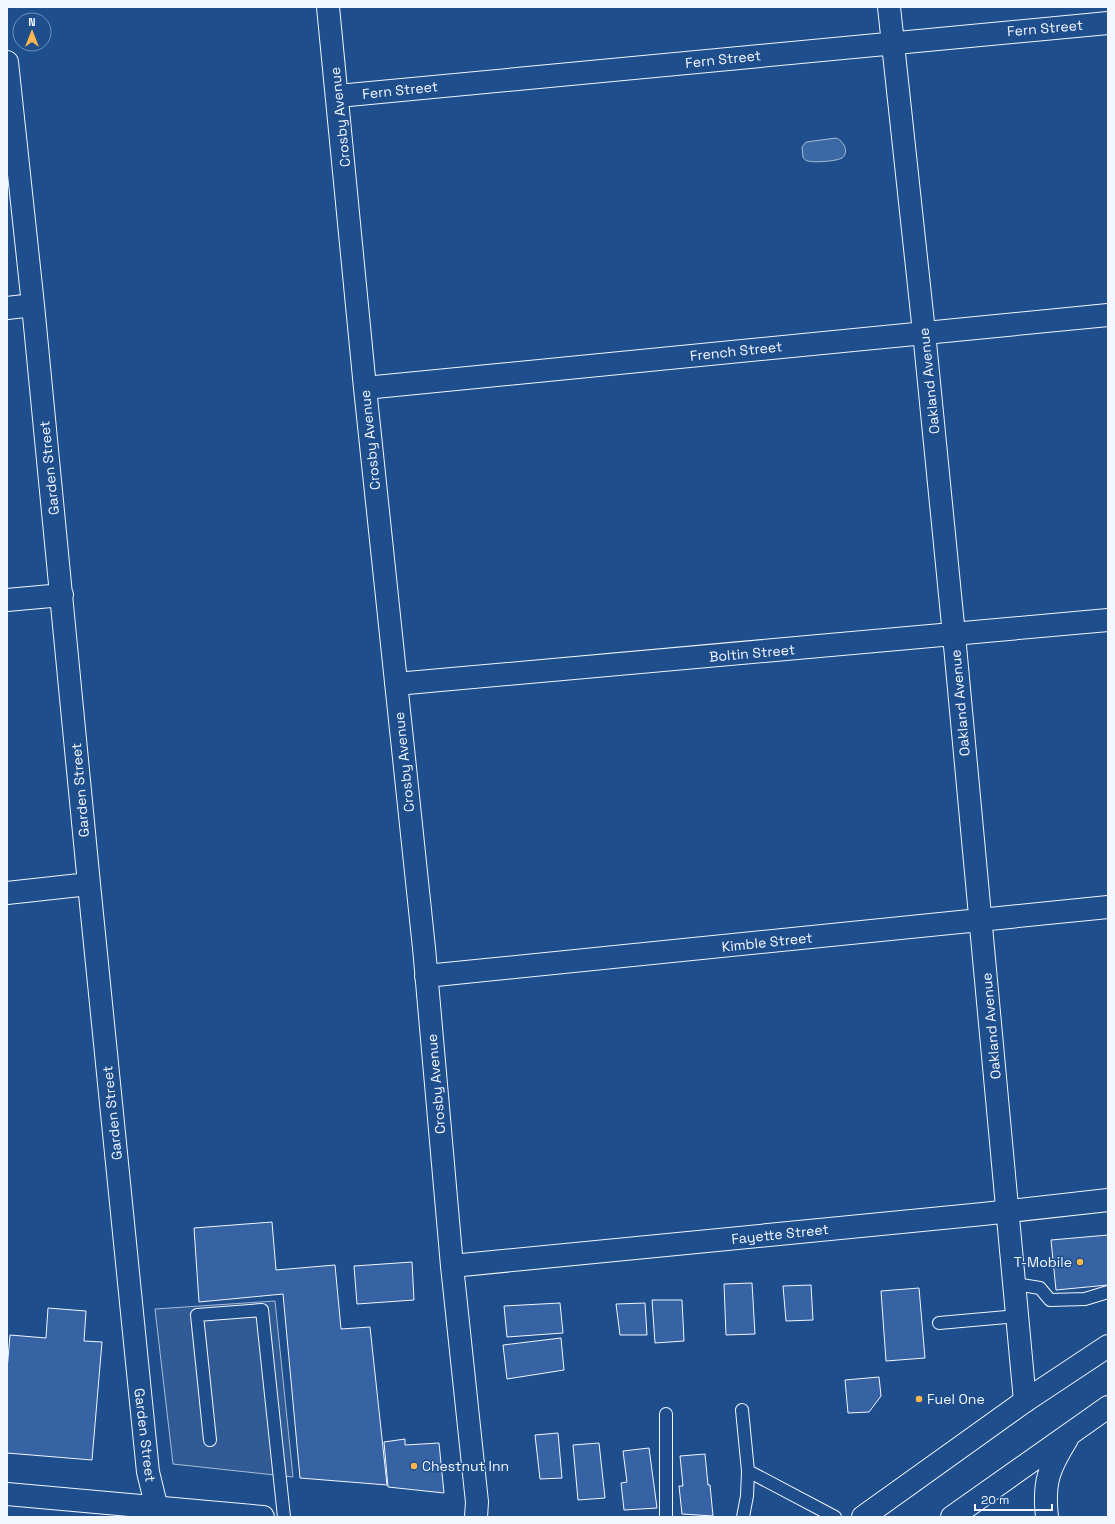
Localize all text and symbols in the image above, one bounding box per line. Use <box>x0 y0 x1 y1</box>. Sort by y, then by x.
north arrow <box>12 12 52 52</box>
text: N <box>28 15 36 29</box>
street label: Fern Street <box>1006 16 1084 40</box>
street label: Fern Street <box>684 46 762 72</box>
street label: Crosby Avenue <box>326 66 354 168</box>
street label: Fern Street <box>361 77 439 103</box>
street label: Oakland Avenue <box>914 327 944 435</box>
street label: French Street <box>689 337 783 365</box>
street label: Crosby Avenue <box>356 389 384 491</box>
street label: Garden Street <box>35 420 63 516</box>
street label: Boltin Street <box>708 640 796 666</box>
street label: Oakland Avenue <box>946 649 974 757</box>
street label: Crosby Avenue <box>390 711 418 813</box>
street label: Garden Street <box>67 742 93 838</box>
street label: Kimble Street <box>721 928 813 956</box>
street label: Oakland Avenue <box>977 972 1005 1080</box>
street label: Crosby Avenue <box>423 1033 449 1135</box>
street label: Garden Street <box>98 1065 126 1161</box>
street label: Fayette Street <box>730 1220 830 1248</box>
place label: T-Mobile <box>1014 1253 1072 1271</box>
marker: T-Mobile <box>1075 1257 1085 1267</box>
street label: Garden Street <box>130 1387 160 1483</box>
place label: Fuel One <box>927 1390 985 1408</box>
marker: Fuel One <box>914 1394 924 1404</box>
place label: Chestnut Inn <box>422 1457 509 1475</box>
marker: Chestnut Inn <box>409 1461 419 1471</box>
scale bar <box>975 1486 1052 1512</box>
text: 20 m <box>981 1492 1009 1508</box>

